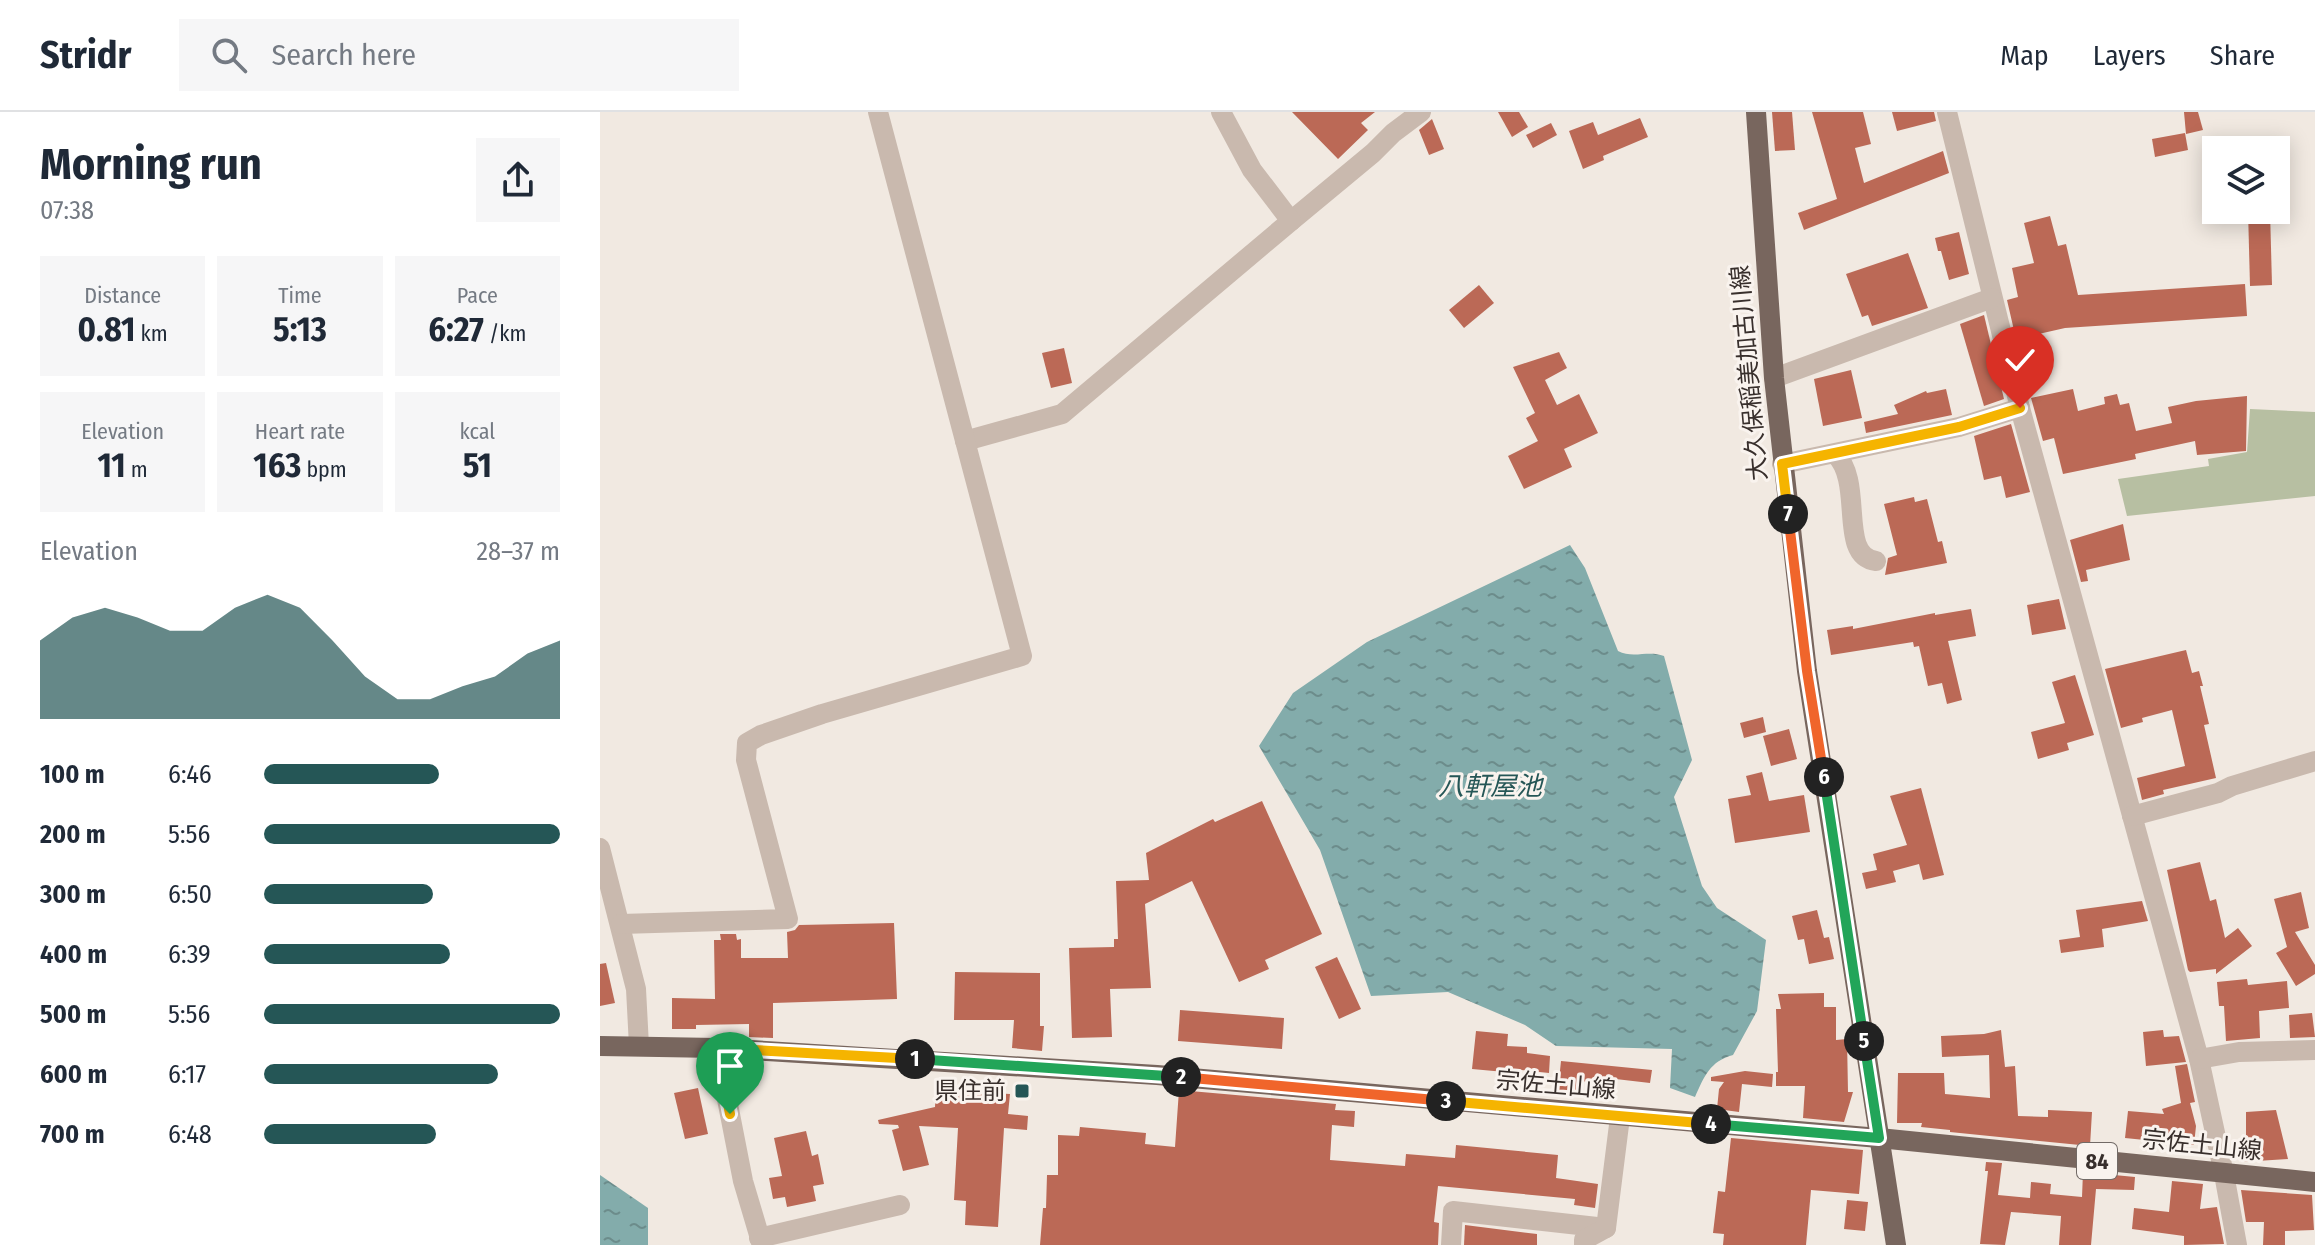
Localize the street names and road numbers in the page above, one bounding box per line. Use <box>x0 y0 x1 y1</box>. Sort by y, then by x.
street label: 大久保稲美加古川線 <box>1726 264 1772 482</box>
street label: 宗佐土山線 <box>1495 1066 1617 1104</box>
street label: 宗佐土山線 <box>2141 1125 2263 1165</box>
road number: 84 <box>2077 1143 2117 1179</box>

